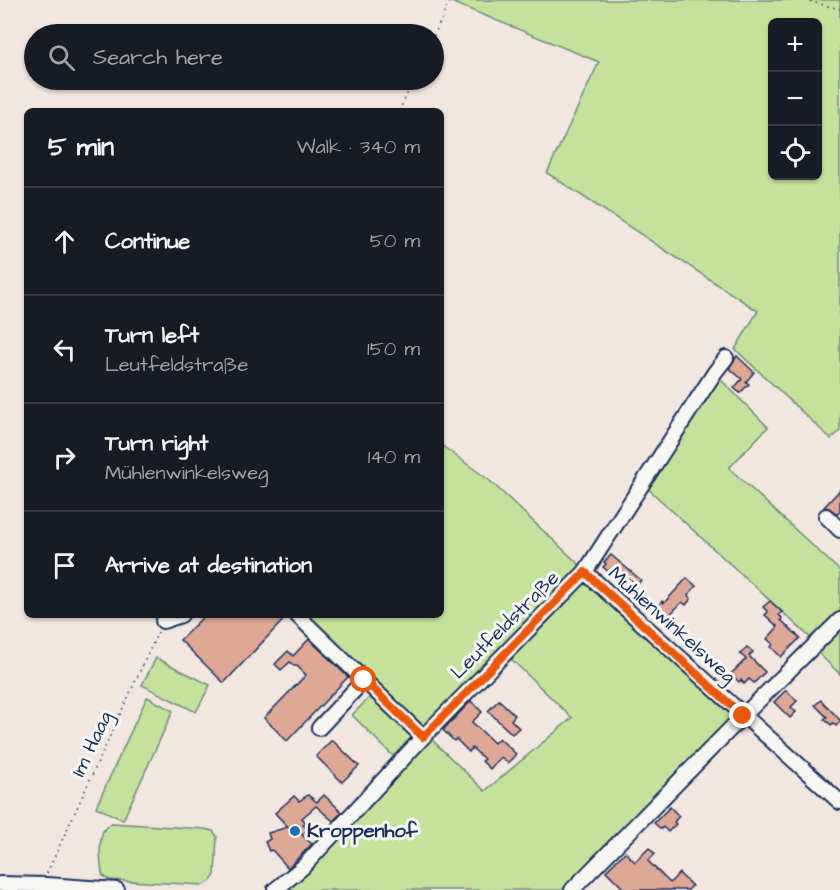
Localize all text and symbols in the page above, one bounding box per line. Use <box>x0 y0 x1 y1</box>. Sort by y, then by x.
map controls <box>768 18 822 180</box>
button: + <box>768 18 822 72</box>
search box <box>24 24 444 90</box>
icon: search <box>45 41 78 74</box>
text: Search here <box>93 42 223 73</box>
button: − <box>768 72 822 126</box>
button: locate <box>768 126 822 180</box>
text: 5 min <box>48 129 114 165</box>
text: Walk · 340 m <box>297 133 420 161</box>
icon: ahead <box>48 225 81 258</box>
text: Continue <box>105 226 190 257</box>
text: 50 m <box>370 227 420 255</box>
text: Turn left <box>105 320 199 351</box>
icon: left <box>48 333 81 366</box>
text: 150 m <box>367 335 420 363</box>
text: Leutfeldstraße <box>105 351 248 379</box>
text: Turn right <box>105 428 208 459</box>
icon: right <box>48 441 81 474</box>
text: 140 m <box>368 443 420 471</box>
text: Mühlenwinkelsweg <box>105 459 268 487</box>
icon: arrive <box>48 549 81 582</box>
text: Arrive at destination <box>105 550 312 581</box>
street label: Mühlenwinkelsweg <box>601 560 742 691</box>
street label: Leutfeldstraße <box>444 564 566 686</box>
route start <box>350 666 376 692</box>
route end <box>729 702 755 728</box>
street label: Im Haag <box>65 707 120 782</box>
place label: Kroppenhof <box>307 817 419 845</box>
marker: Kroppenhof <box>288 824 302 838</box>

